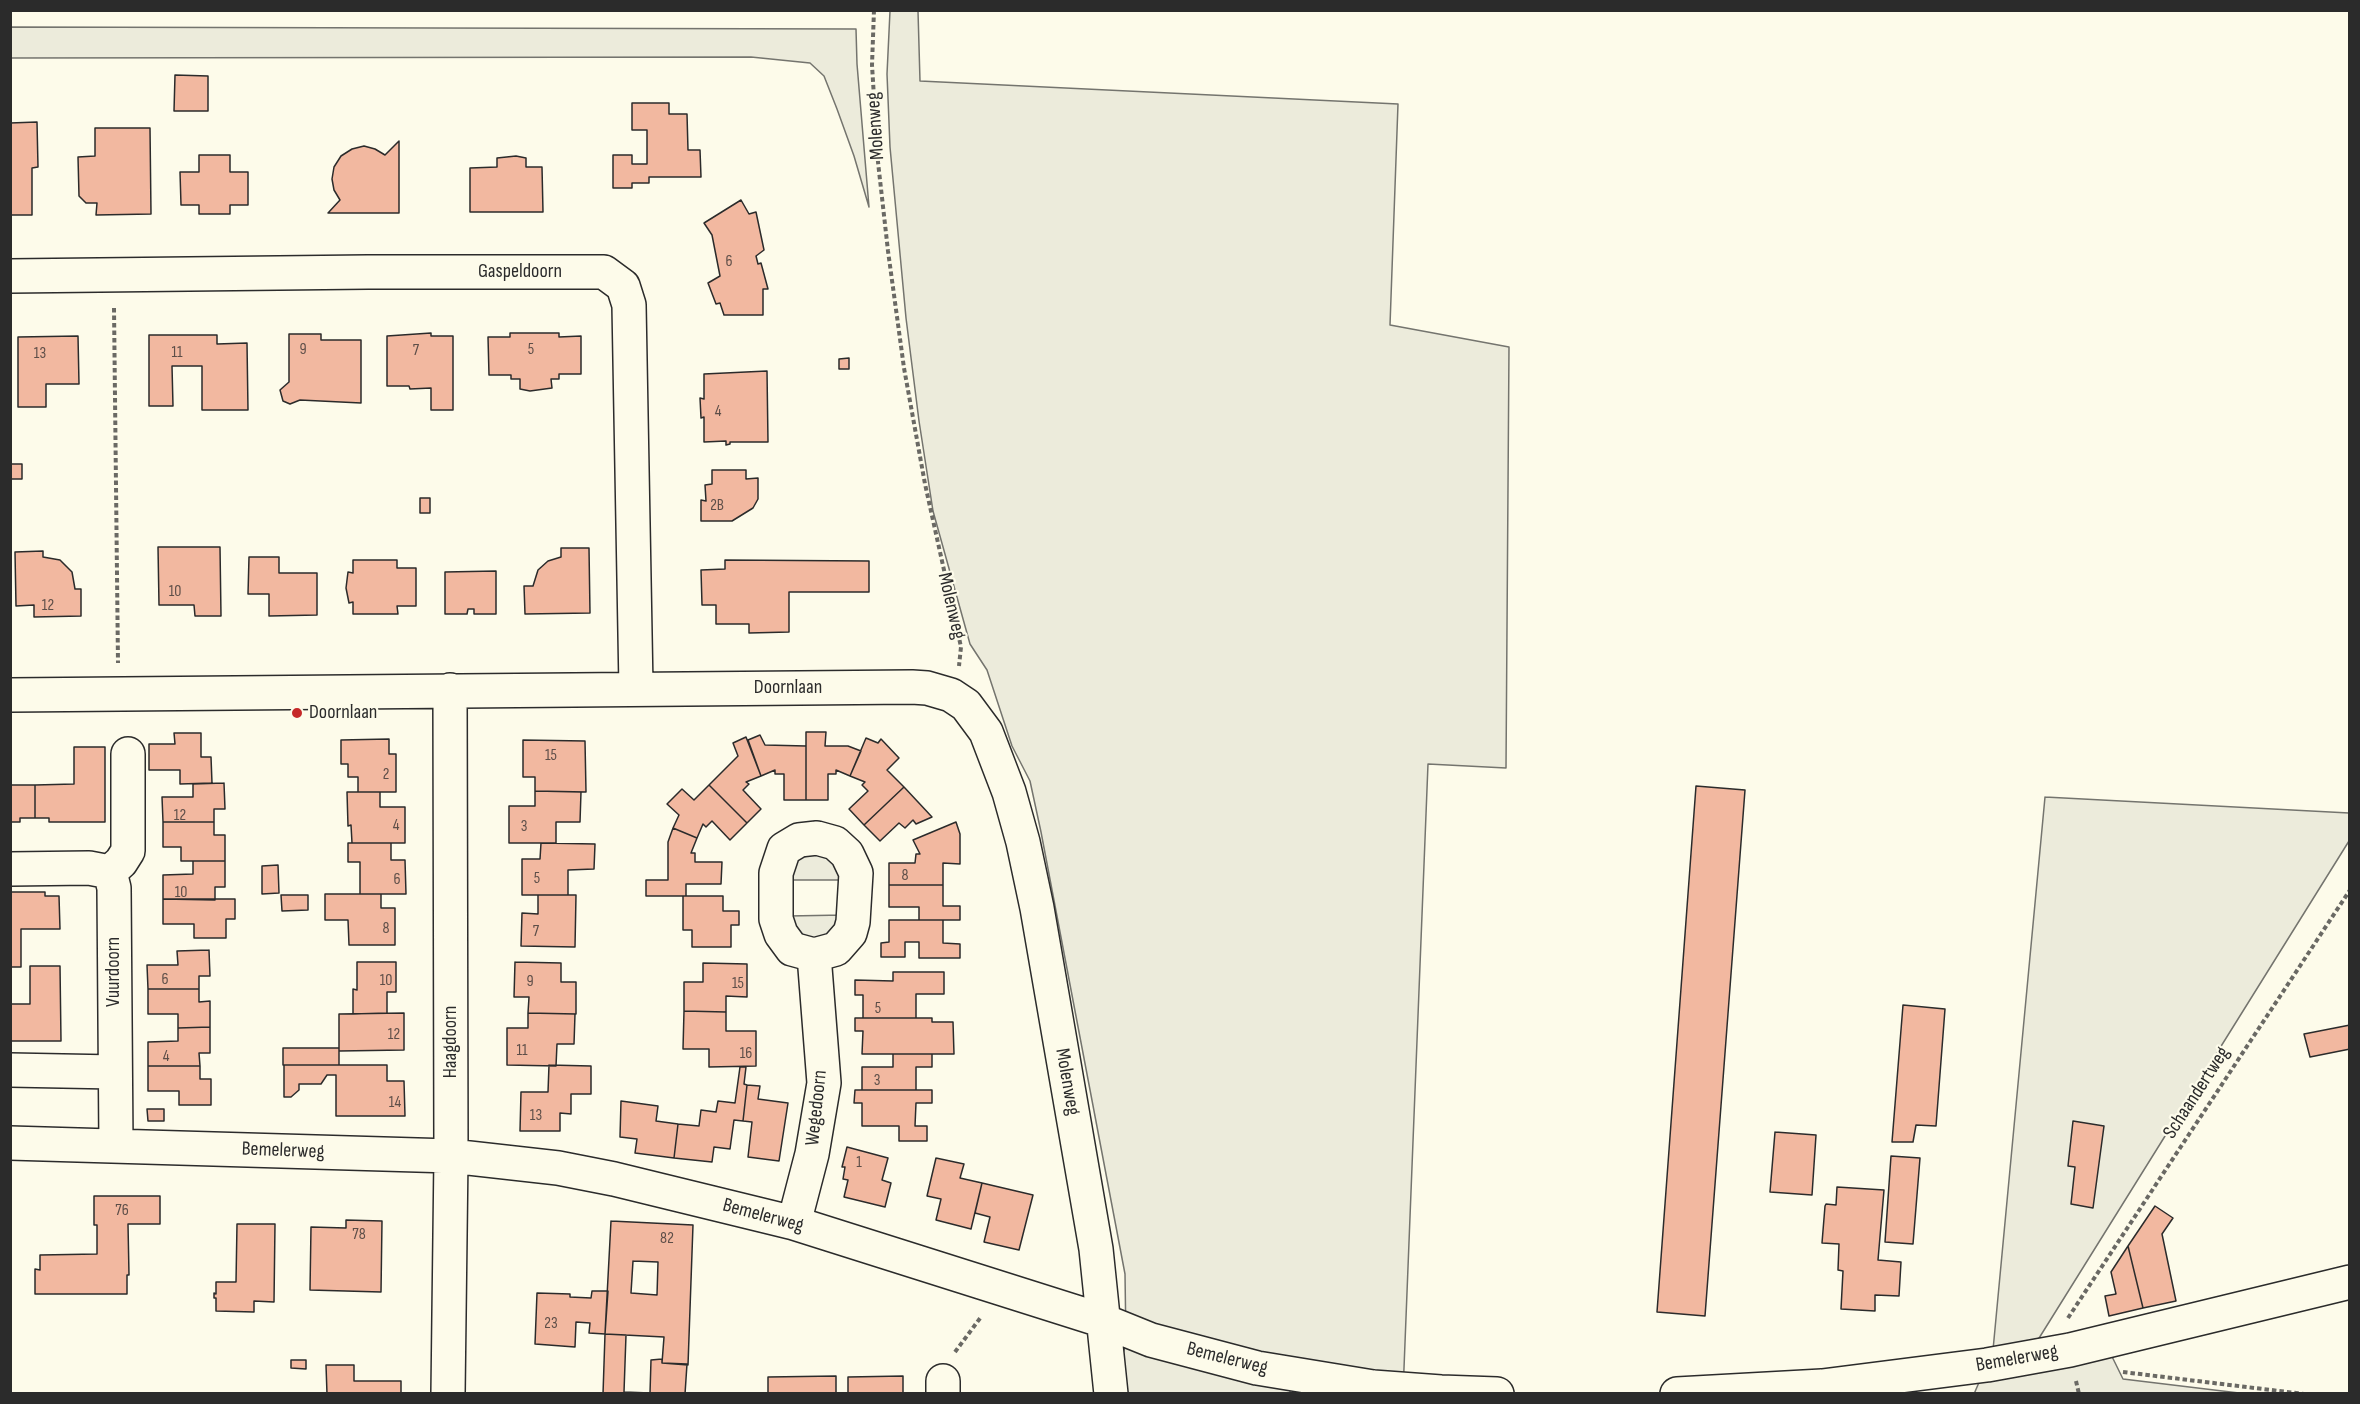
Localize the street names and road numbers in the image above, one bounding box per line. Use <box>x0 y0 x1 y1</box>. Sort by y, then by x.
street label: Molenweg <box>862 91 890 161</box>
street label: Gaspeldoorn <box>478 260 562 284</box>
street label: Molenweg <box>932 570 970 642</box>
street label: Doornlaan <box>754 676 822 700</box>
street label: Vuurdoorn <box>102 937 126 1007</box>
street label: Haagdoorn <box>439 1006 463 1078</box>
street label: Schaandertweg <box>2158 1043 2236 1143</box>
street label: Molenweg <box>1049 1047 1085 1117</box>
street label: Wegedoorn <box>801 1069 833 1147</box>
street label: Bemelerweg <box>241 1138 325 1164</box>
street label: Bemelerweg <box>720 1194 806 1238</box>
street label: Bemelerweg <box>1184 1337 1270 1381</box>
street label: Bemelerweg <box>1974 1340 2060 1378</box>

